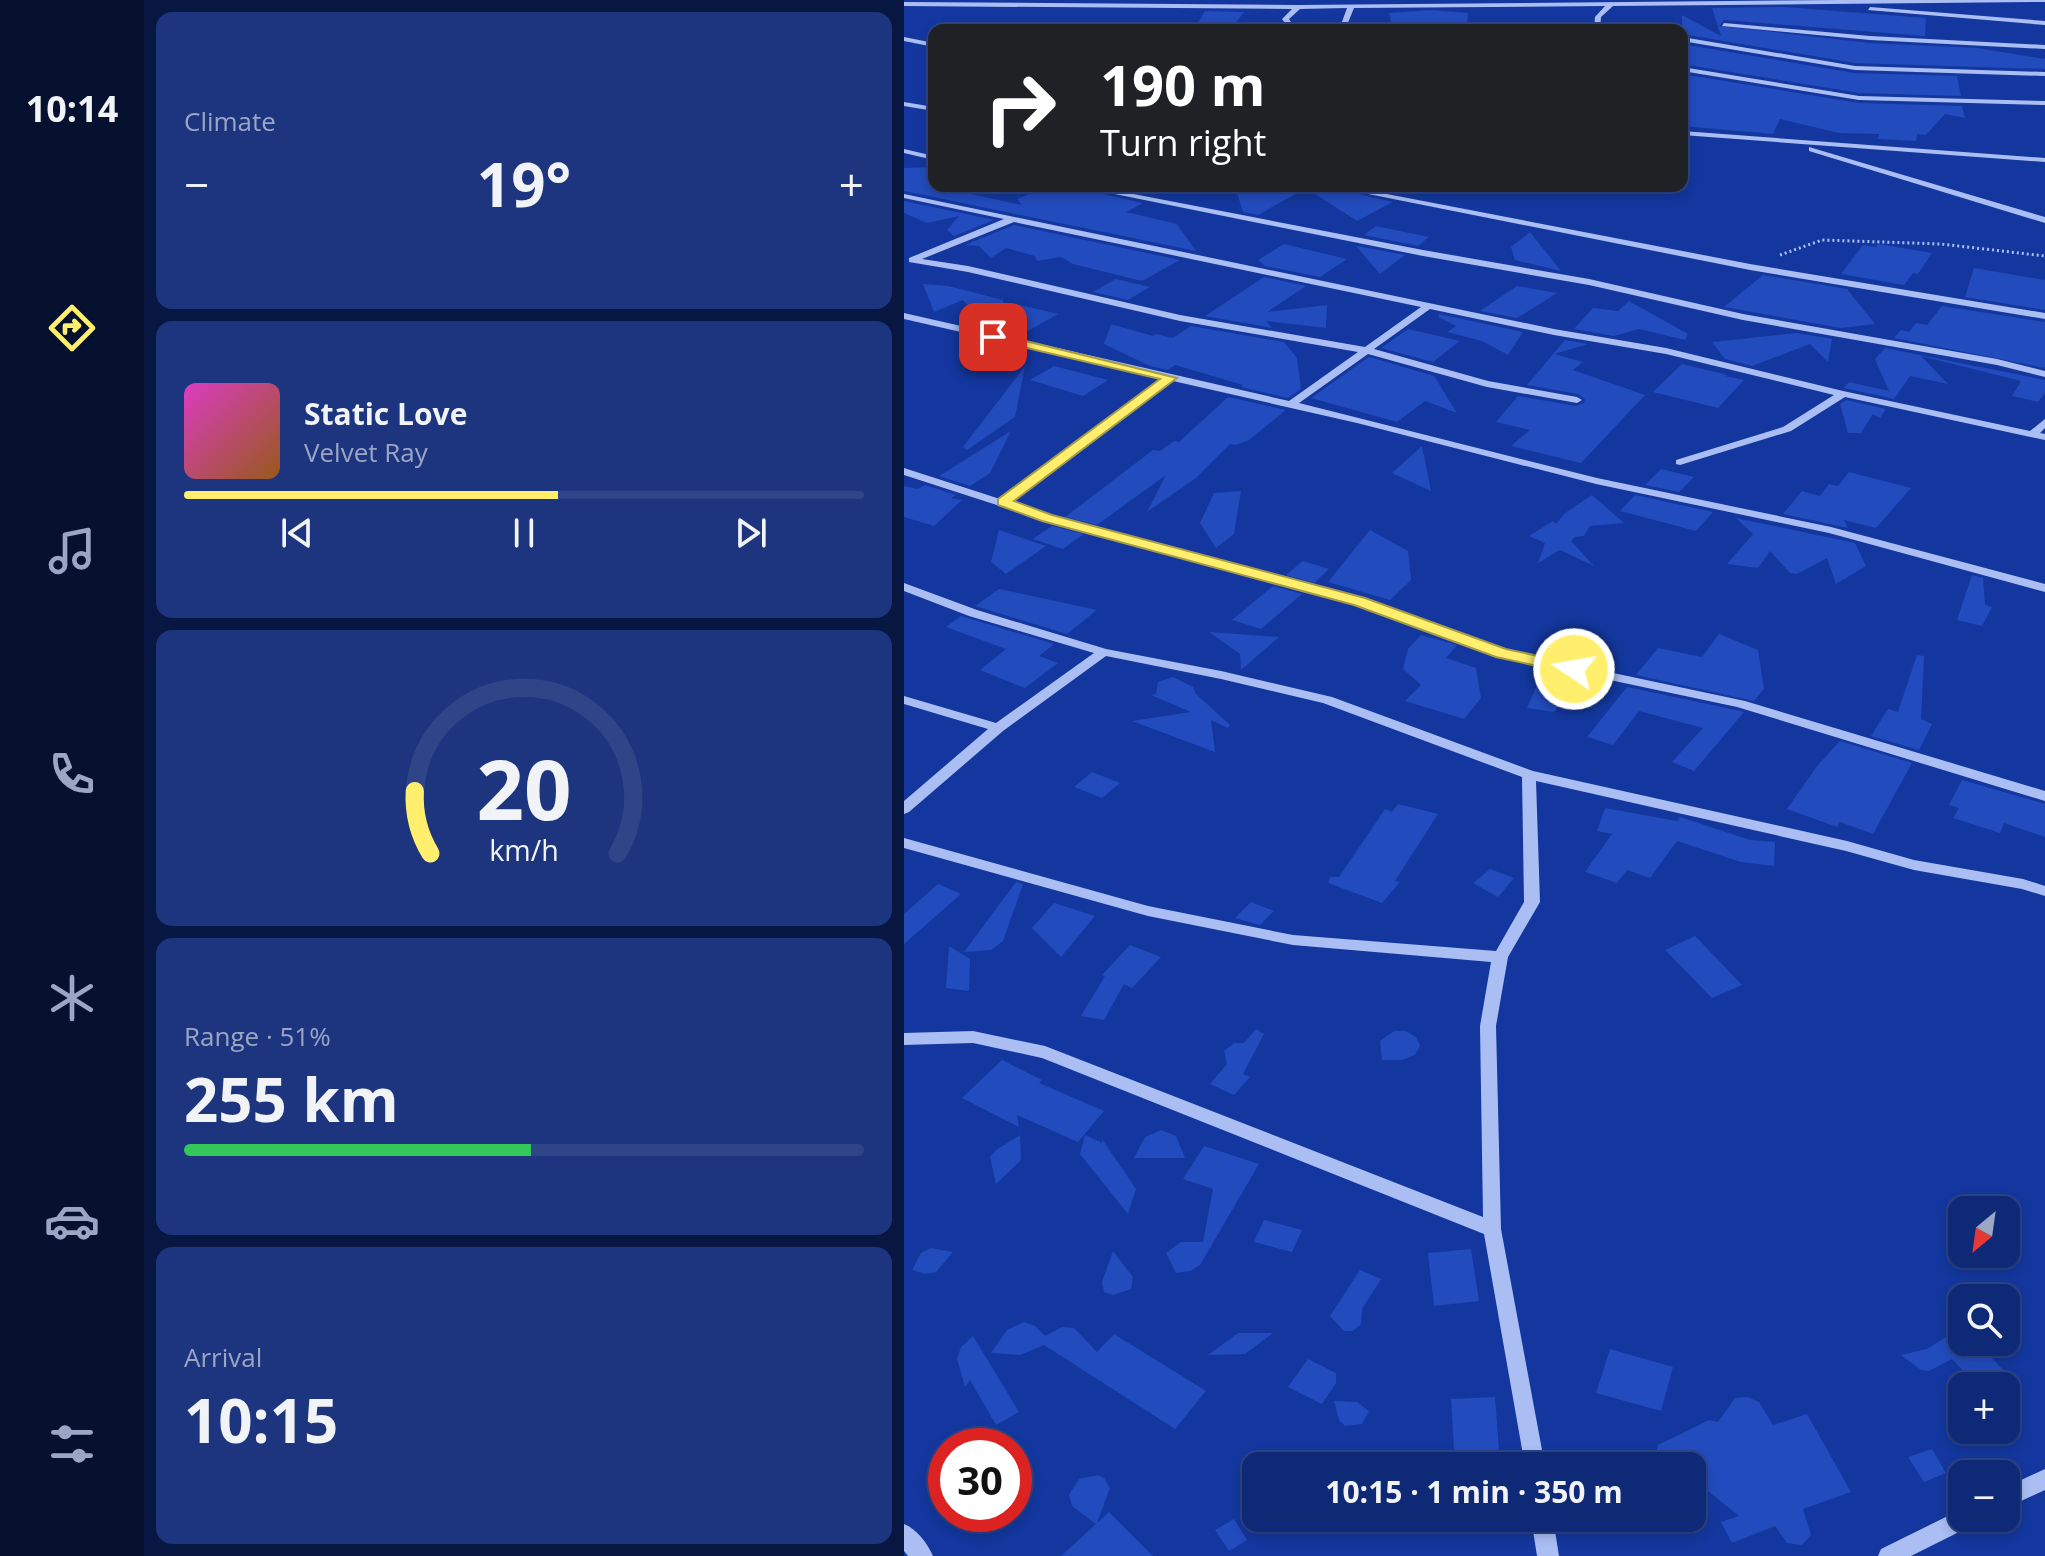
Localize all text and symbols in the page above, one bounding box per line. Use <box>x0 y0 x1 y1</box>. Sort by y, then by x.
text: 190 m <box>1100 46 1266 122</box>
icon: right <box>968 56 1072 160</box>
text: 10:14 <box>26 84 118 133</box>
text: Climate <box>184 103 276 139</box>
text: Turn right <box>1100 118 1266 167</box>
text: 19° <box>477 143 571 225</box>
text: − <box>184 154 209 214</box>
text: + <box>839 154 864 214</box>
icon: directions <box>44 300 100 356</box>
pin <box>959 303 1027 371</box>
icon: arrive <box>971 315 1015 359</box>
text: Static Love <box>304 393 467 434</box>
text: Velvet Ray <box>304 434 428 470</box>
icon: previous <box>275 511 319 555</box>
icon: pause <box>502 511 546 555</box>
icon: next <box>729 511 773 555</box>
icon: music <box>44 523 100 579</box>
position arrow <box>1532 627 1616 711</box>
text: 20 <box>476 731 572 844</box>
icon: phone <box>44 746 100 802</box>
text: km/h <box>489 830 559 869</box>
icon: climate <box>44 970 100 1026</box>
text: Range · 51% <box>184 1018 331 1054</box>
text: 255 km <box>184 1058 399 1140</box>
icon: car <box>44 1193 100 1249</box>
north arrow <box>1948 1196 2020 1268</box>
map controls <box>1948 1196 2020 1532</box>
button: search <box>1948 1284 2020 1356</box>
text: Arrival <box>184 1339 262 1375</box>
button: + <box>1948 1372 2020 1444</box>
text: 10:15 <box>184 1379 338 1461</box>
icon: filters <box>44 1416 100 1472</box>
speed limit sign: 30 <box>928 1428 1032 1532</box>
button: − <box>1948 1460 2020 1532</box>
text: 10:15 · 1 min · 350 m <box>1325 1471 1623 1512</box>

